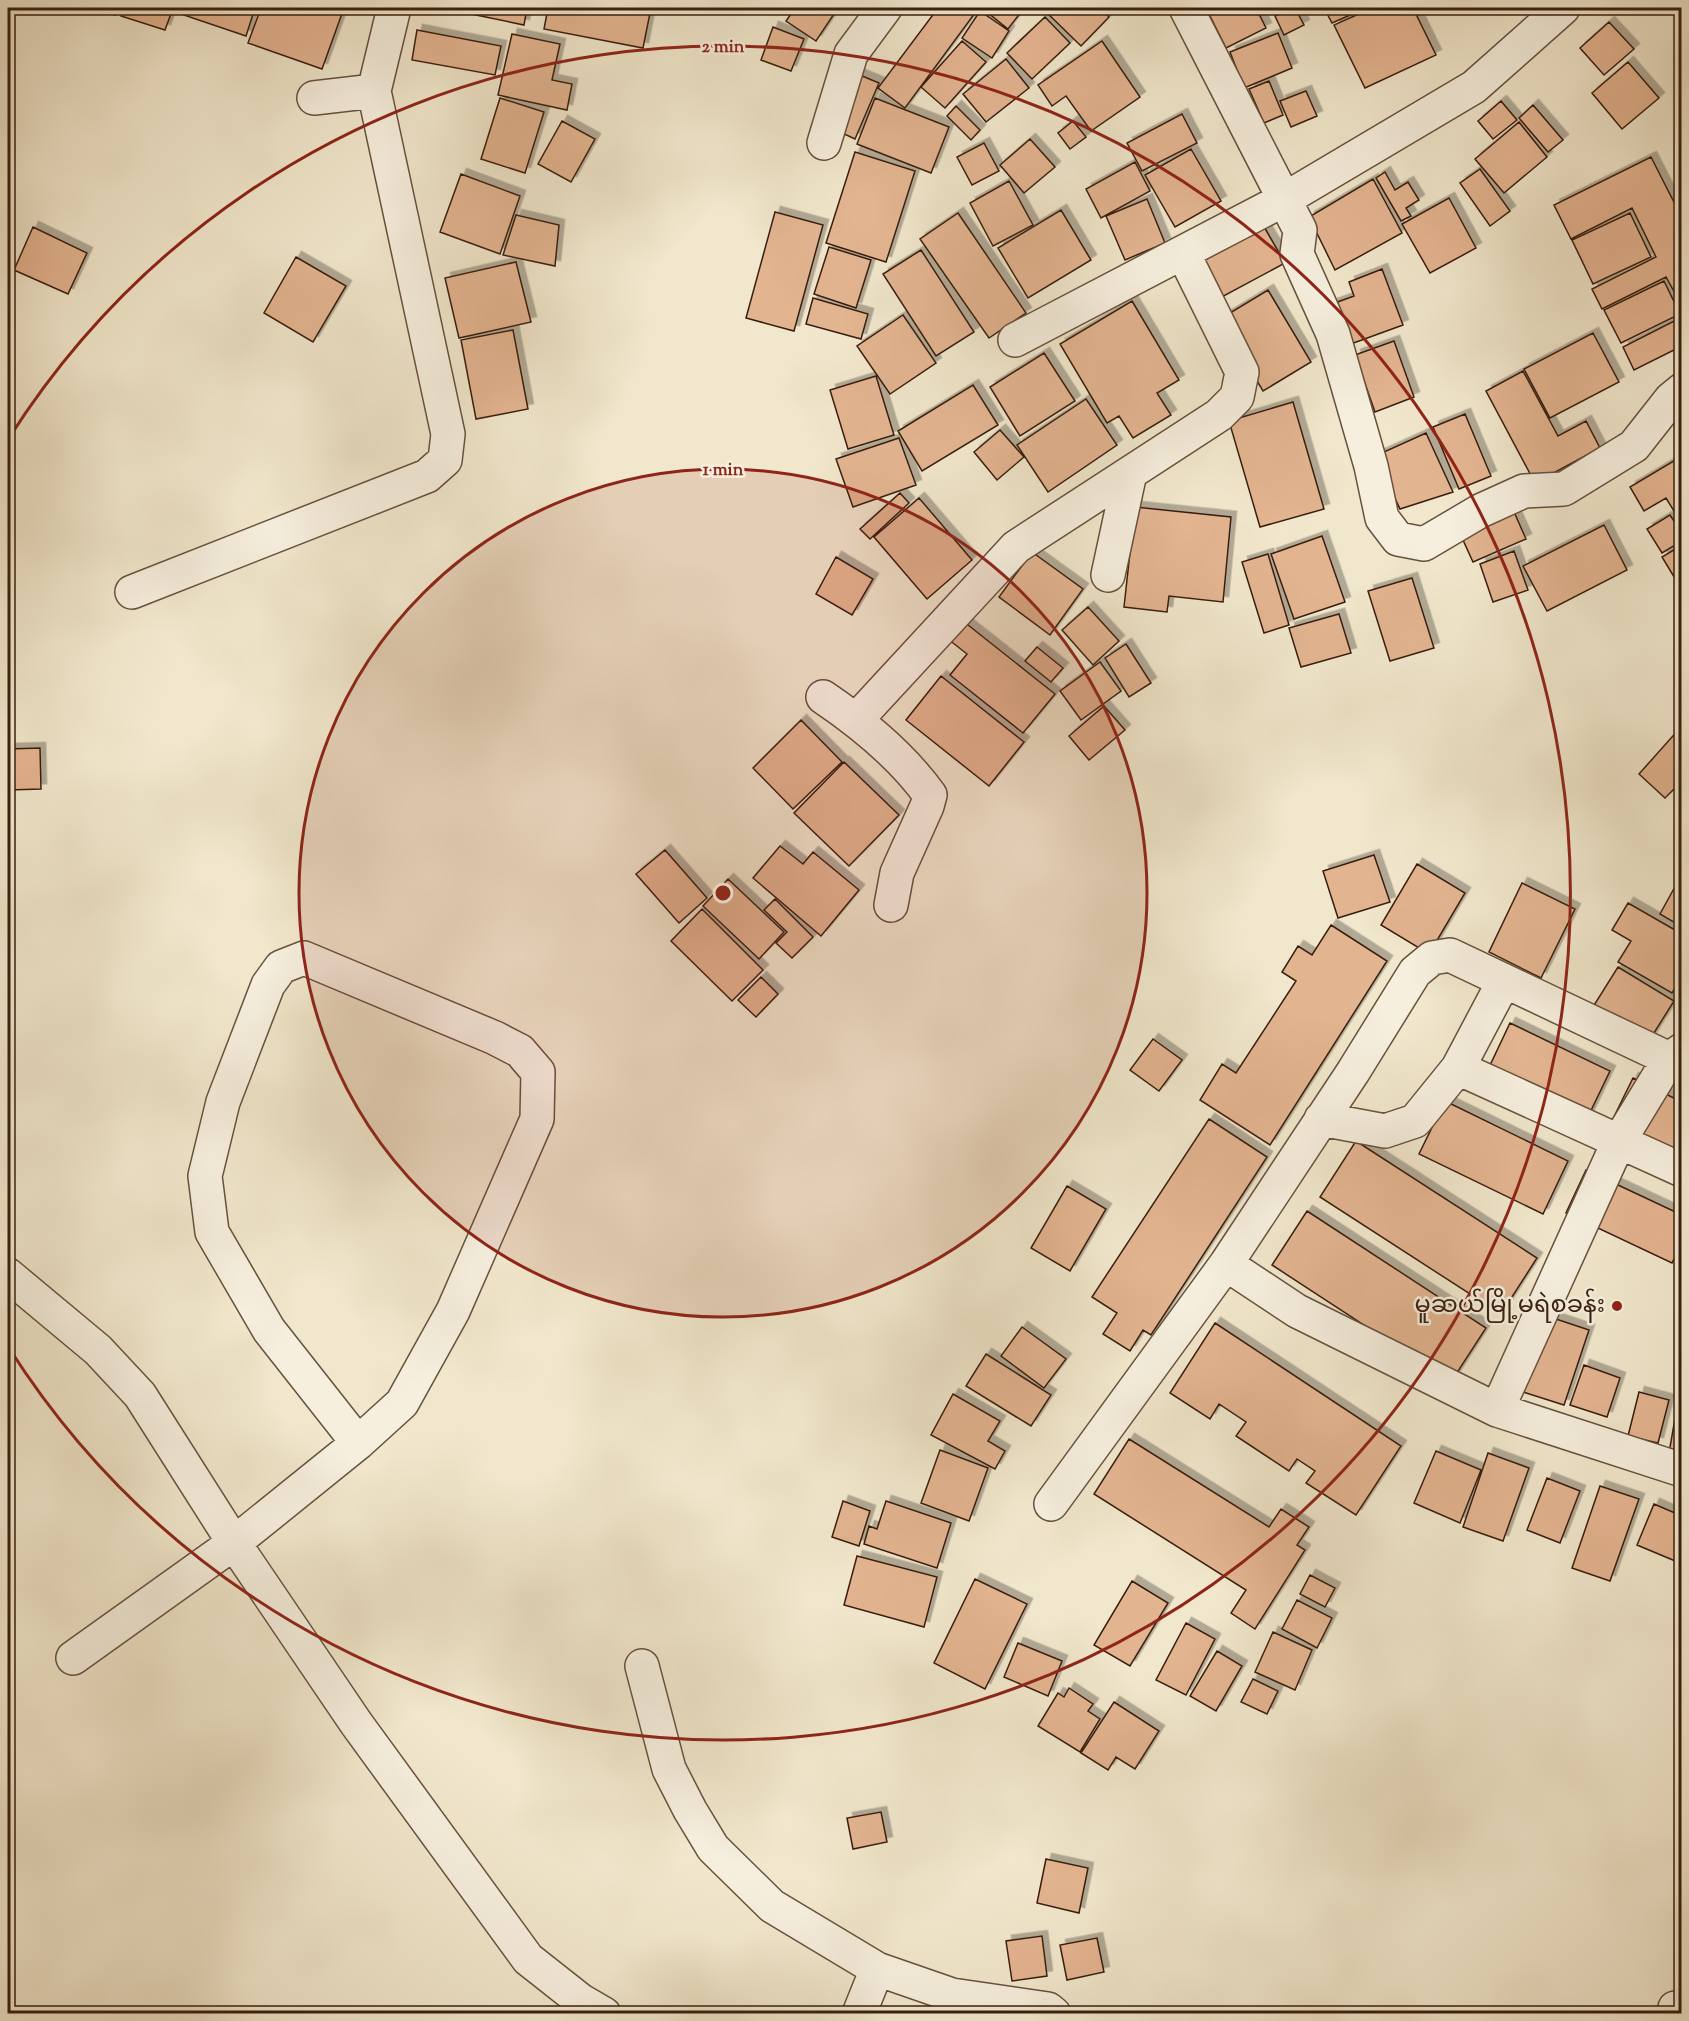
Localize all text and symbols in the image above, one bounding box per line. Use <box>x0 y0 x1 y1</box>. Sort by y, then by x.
text: 2 min <box>702 35 745 61</box>
text: 1 min <box>703 458 744 484</box>
centre of rings <box>713 883 733 903</box>
place label: မူဆယ်မြို့မရဲစခန်း <box>1415 1288 1605 1323</box>
marker: မူဆယ်မြို့မရဲစခန်း <box>1610 1299 1624 1313</box>

